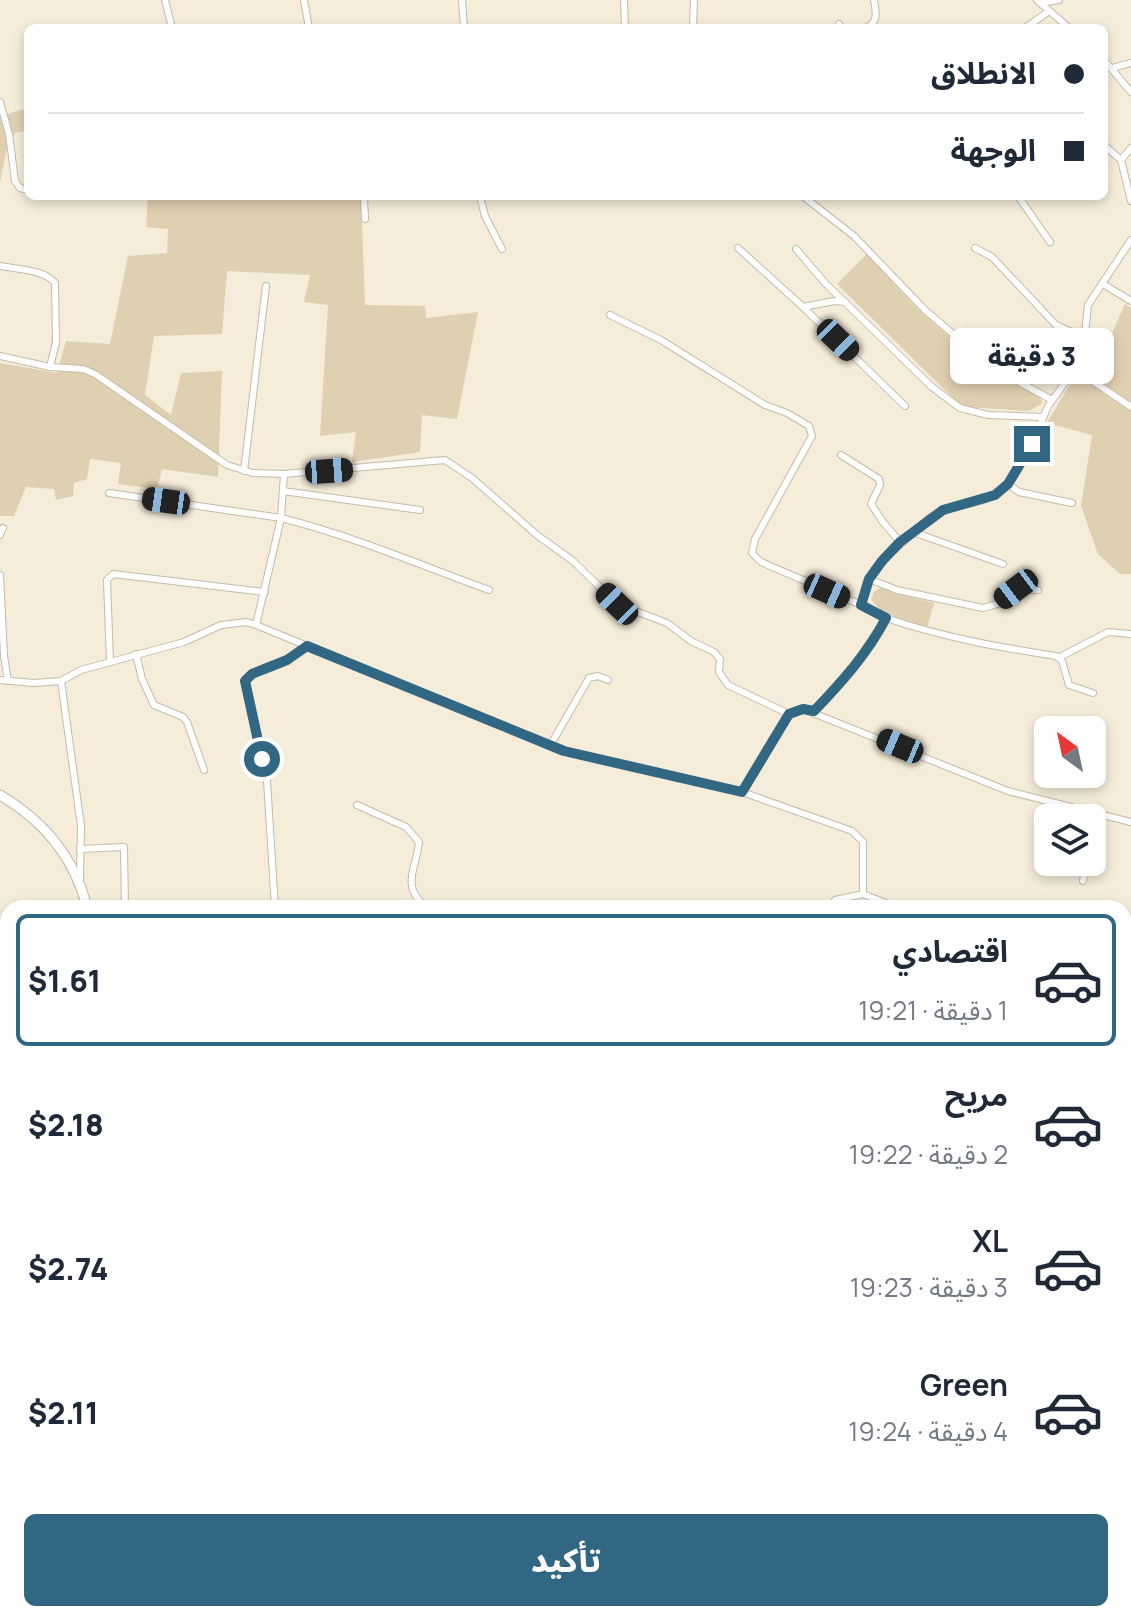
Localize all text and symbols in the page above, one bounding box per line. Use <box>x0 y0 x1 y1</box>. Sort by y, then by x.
text: الانطلاق <box>931 52 1036 93</box>
text: الوجهة <box>951 129 1036 170</box>
car <box>812 315 864 365</box>
callout: 3 دقيقة <box>950 328 1114 384</box>
text: 3 دقيقة <box>988 338 1076 374</box>
route end <box>1014 426 1050 462</box>
car <box>304 457 354 485</box>
car <box>141 486 191 516</box>
car <box>990 565 1042 613</box>
car <box>800 570 854 612</box>
car <box>591 579 643 629</box>
north arrow <box>1034 716 1106 788</box>
map controls <box>1034 716 1106 876</box>
car <box>873 726 927 766</box>
route start <box>244 741 280 777</box>
button: layers <box>1034 804 1106 876</box>
text: اقتصادي <box>893 930 1008 971</box>
icon: car <box>1032 944 1104 1016</box>
text: $1.61 <box>28 960 101 1001</box>
text: 1 دقيقة · 19:21 <box>858 992 1008 1028</box>
text: مريح <box>945 1074 1008 1115</box>
icon: car <box>1032 1088 1104 1160</box>
text: $2.18 <box>28 1104 104 1145</box>
text: 2 دقيقة · 19:22 <box>849 1136 1008 1172</box>
text: XL <box>972 1220 1008 1261</box>
icon: car <box>1032 1232 1104 1304</box>
text: $2.74 <box>28 1248 109 1289</box>
text: 3 دقيقة · 19:23 <box>850 1269 1008 1305</box>
text: Green <box>920 1364 1008 1405</box>
icon: car <box>1032 1376 1104 1448</box>
text: $2.11 <box>28 1392 99 1433</box>
text: 4 دقيقة · 19:24 <box>848 1413 1008 1449</box>
button: تأكيد <box>24 1514 1108 1606</box>

